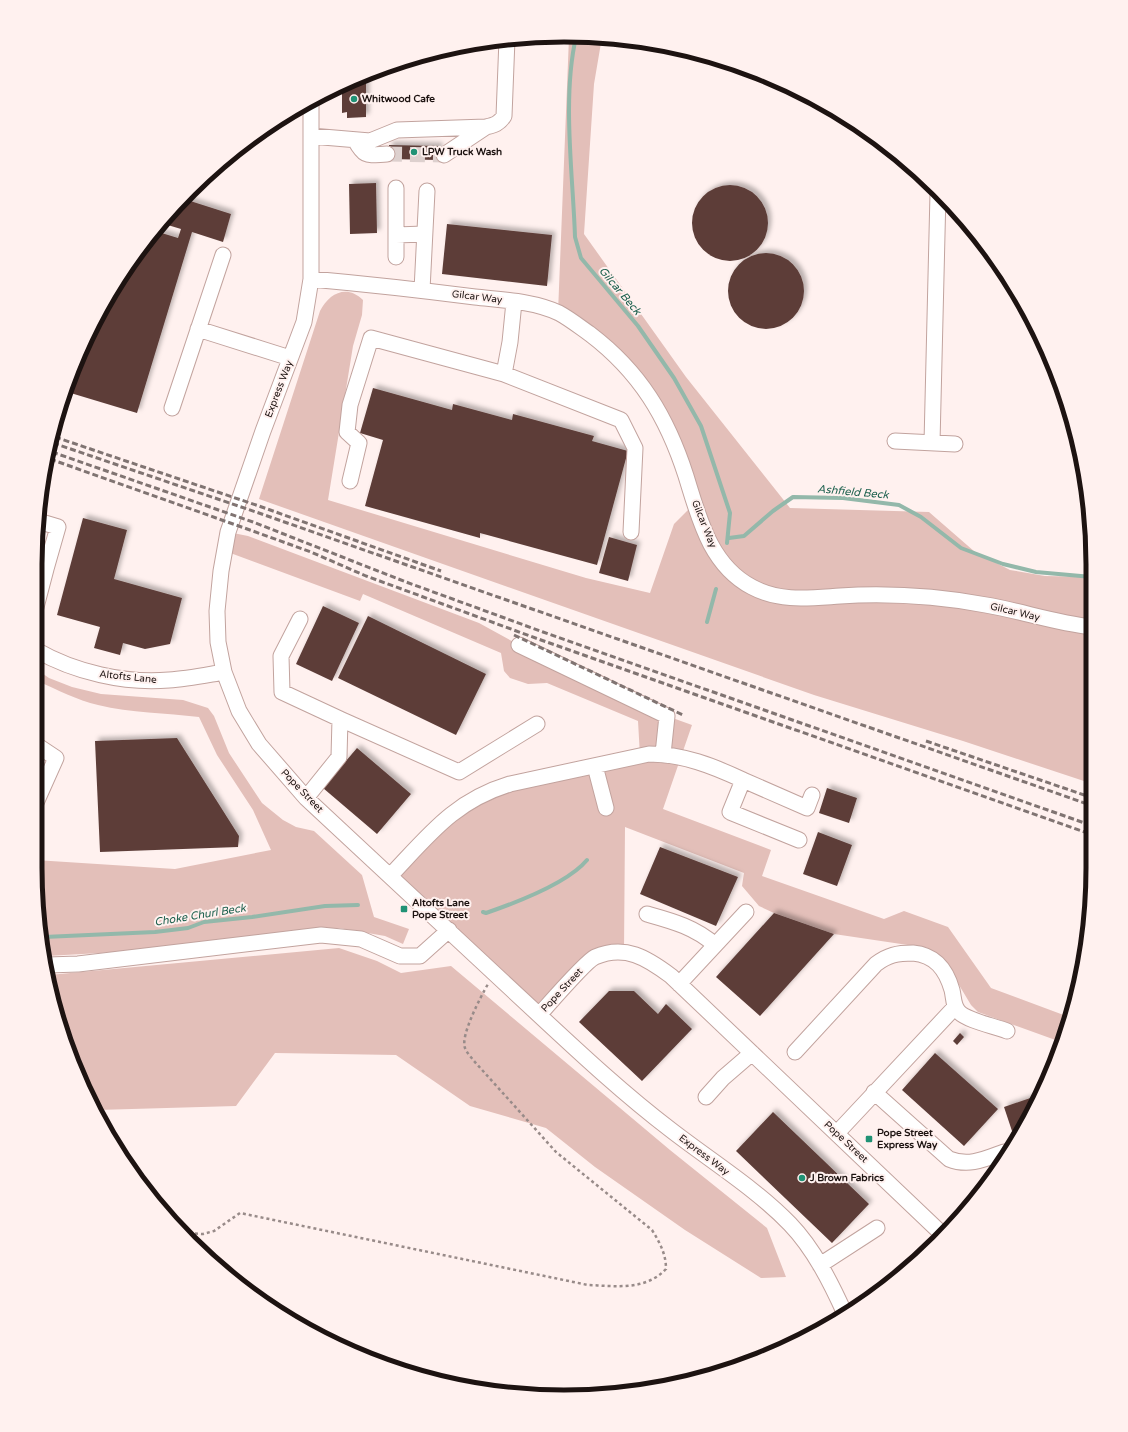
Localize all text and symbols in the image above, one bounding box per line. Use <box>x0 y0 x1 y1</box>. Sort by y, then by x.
place label: Whitwood Cafe <box>362 93 435 105</box>
marker: Whitwood Cafe <box>349 94 359 104</box>
place label: LPW Truck Wash <box>422 146 502 158</box>
marker: LPW Truck Wash <box>409 147 419 157</box>
water label: Gilcar Beck <box>596 264 644 318</box>
street label: Gilcar Way <box>451 288 503 306</box>
street label: Express Way <box>263 358 296 419</box>
water label: Ashfield Beck <box>817 482 890 502</box>
street label: Gilcar Way <box>689 498 719 550</box>
street label: Gilcar Way <box>989 600 1042 624</box>
street label: Altofts Lane <box>99 668 158 686</box>
street label: Pope Street <box>278 767 326 815</box>
place label: Altofts Lane Pope Street <box>412 897 470 921</box>
water label: Choke Churl Beck <box>153 901 248 929</box>
marker: Altofts Lane Pope Street <box>399 904 409 914</box>
street label: Pope Street <box>539 965 586 1015</box>
street label: Pope Street <box>821 1119 871 1166</box>
place label: Pope Street Express Way <box>877 1127 938 1151</box>
street label: Express Way <box>676 1132 732 1178</box>
marker: Pope Street Express Way <box>864 1134 874 1144</box>
place label: J Brown Fabrics <box>809 1172 884 1184</box>
marker: J Brown Fabrics <box>797 1173 807 1183</box>

